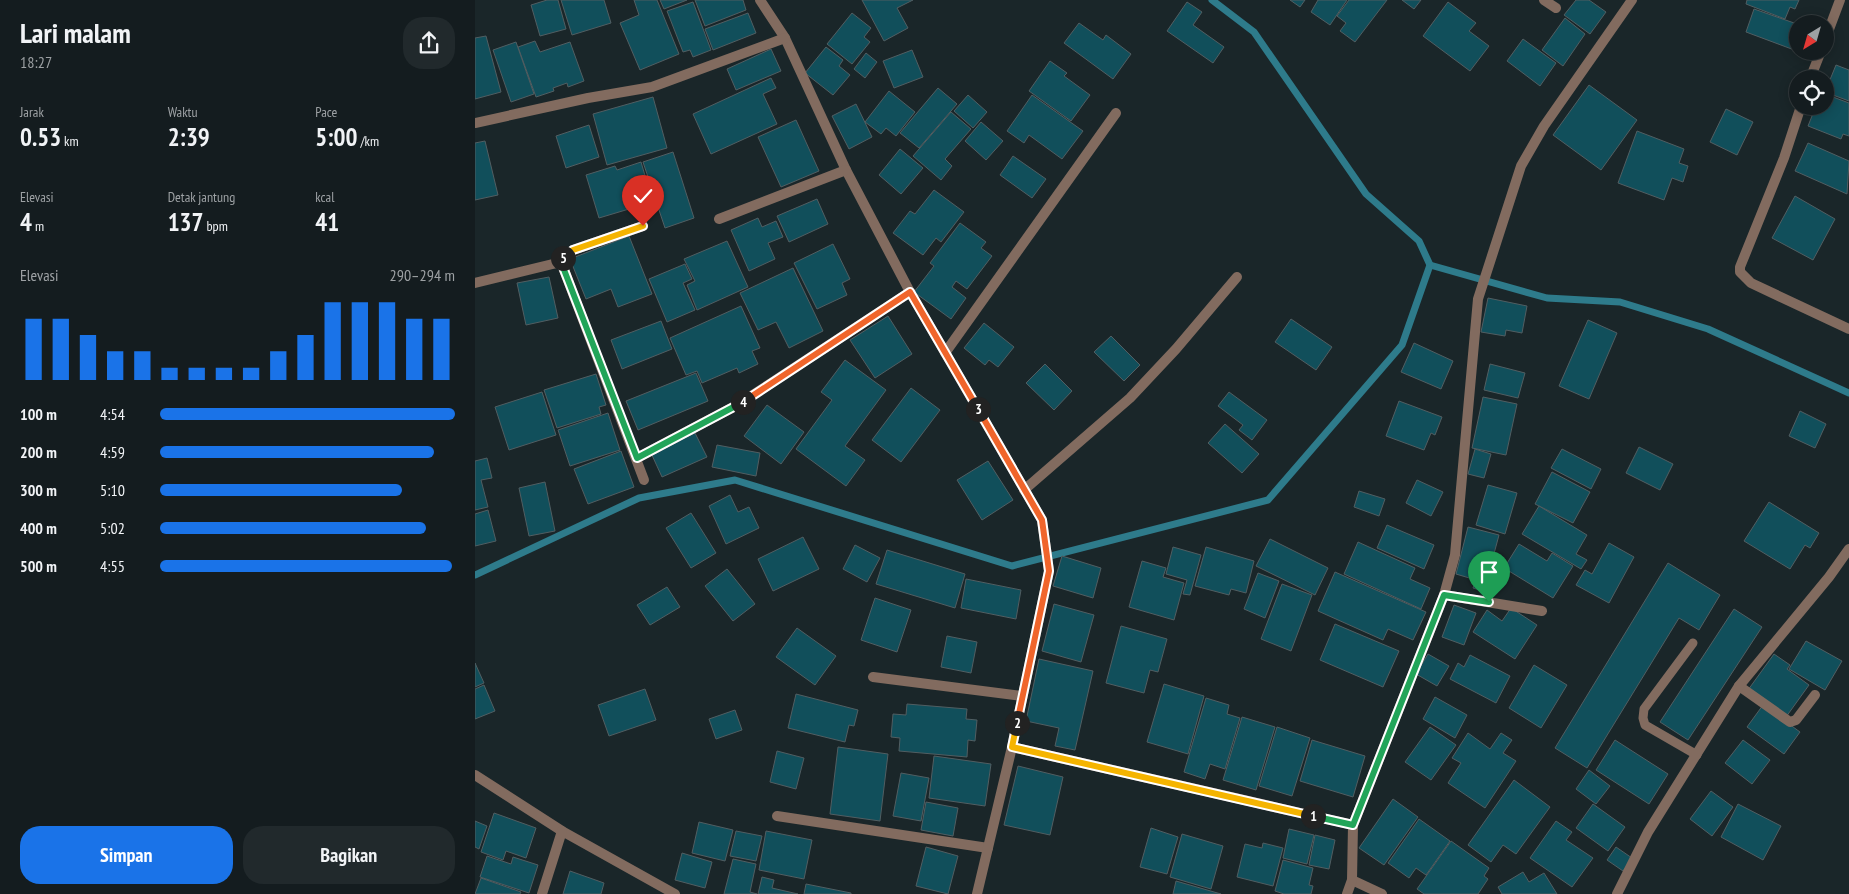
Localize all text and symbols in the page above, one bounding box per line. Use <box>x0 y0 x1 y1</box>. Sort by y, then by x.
text: Lari malam <box>20 14 131 51</box>
north arrow <box>1789 15 1834 60</box>
map controls <box>1789 15 1834 115</box>
button: share <box>403 17 455 69</box>
text: 18:27 <box>20 52 52 72</box>
button: locate <box>1789 70 1834 115</box>
text: Jarak <box>20 103 44 121</box>
text: Waktu <box>168 103 198 121</box>
text: Pace <box>315 103 337 121</box>
text: 0.53 <box>20 121 61 153</box>
text: 2:39 <box>168 121 210 153</box>
text: 5:00 <box>315 121 357 153</box>
text: km <box>61 132 79 150</box>
text: /km <box>357 132 379 150</box>
pin <box>622 175 664 226</box>
icon: check <box>629 182 657 210</box>
text: Elevasi <box>20 188 54 206</box>
text: Detak jantung <box>168 188 235 206</box>
text: kcal <box>315 188 334 206</box>
text: 4 <box>20 206 32 238</box>
text: 137 <box>168 206 204 238</box>
text: 41 <box>315 206 339 238</box>
text: m <box>32 217 44 235</box>
text: bpm <box>204 217 228 235</box>
pin: 5 <box>551 246 575 270</box>
text: 5 <box>560 249 567 267</box>
text: Elevasi <box>20 265 58 285</box>
text: 290–294 m <box>390 265 455 285</box>
pin: 4 <box>731 390 755 414</box>
text: 4 <box>740 393 747 411</box>
pin: 3 <box>965 396 991 422</box>
text: 3 <box>975 400 982 418</box>
text: 100 m <box>20 404 57 424</box>
text: 4:54 <box>100 404 125 424</box>
text: 200 m <box>20 442 57 462</box>
text: 4:59 <box>100 442 125 462</box>
text: 300 m <box>20 480 57 500</box>
text: 5:10 <box>100 480 125 500</box>
text: 400 m <box>20 518 57 538</box>
text: 5:02 <box>100 518 125 538</box>
pin <box>1468 551 1510 602</box>
text: 500 m <box>20 556 57 576</box>
text: 4:55 <box>100 556 125 576</box>
icon: arrive <box>1475 558 1503 586</box>
pin: 2 <box>1005 710 1029 736</box>
text: 2 <box>1014 714 1021 732</box>
pin: 1 <box>1301 804 1325 828</box>
text: 1 <box>1310 807 1317 825</box>
button: Simpan <box>20 826 233 884</box>
button: Bagikan <box>243 826 455 884</box>

